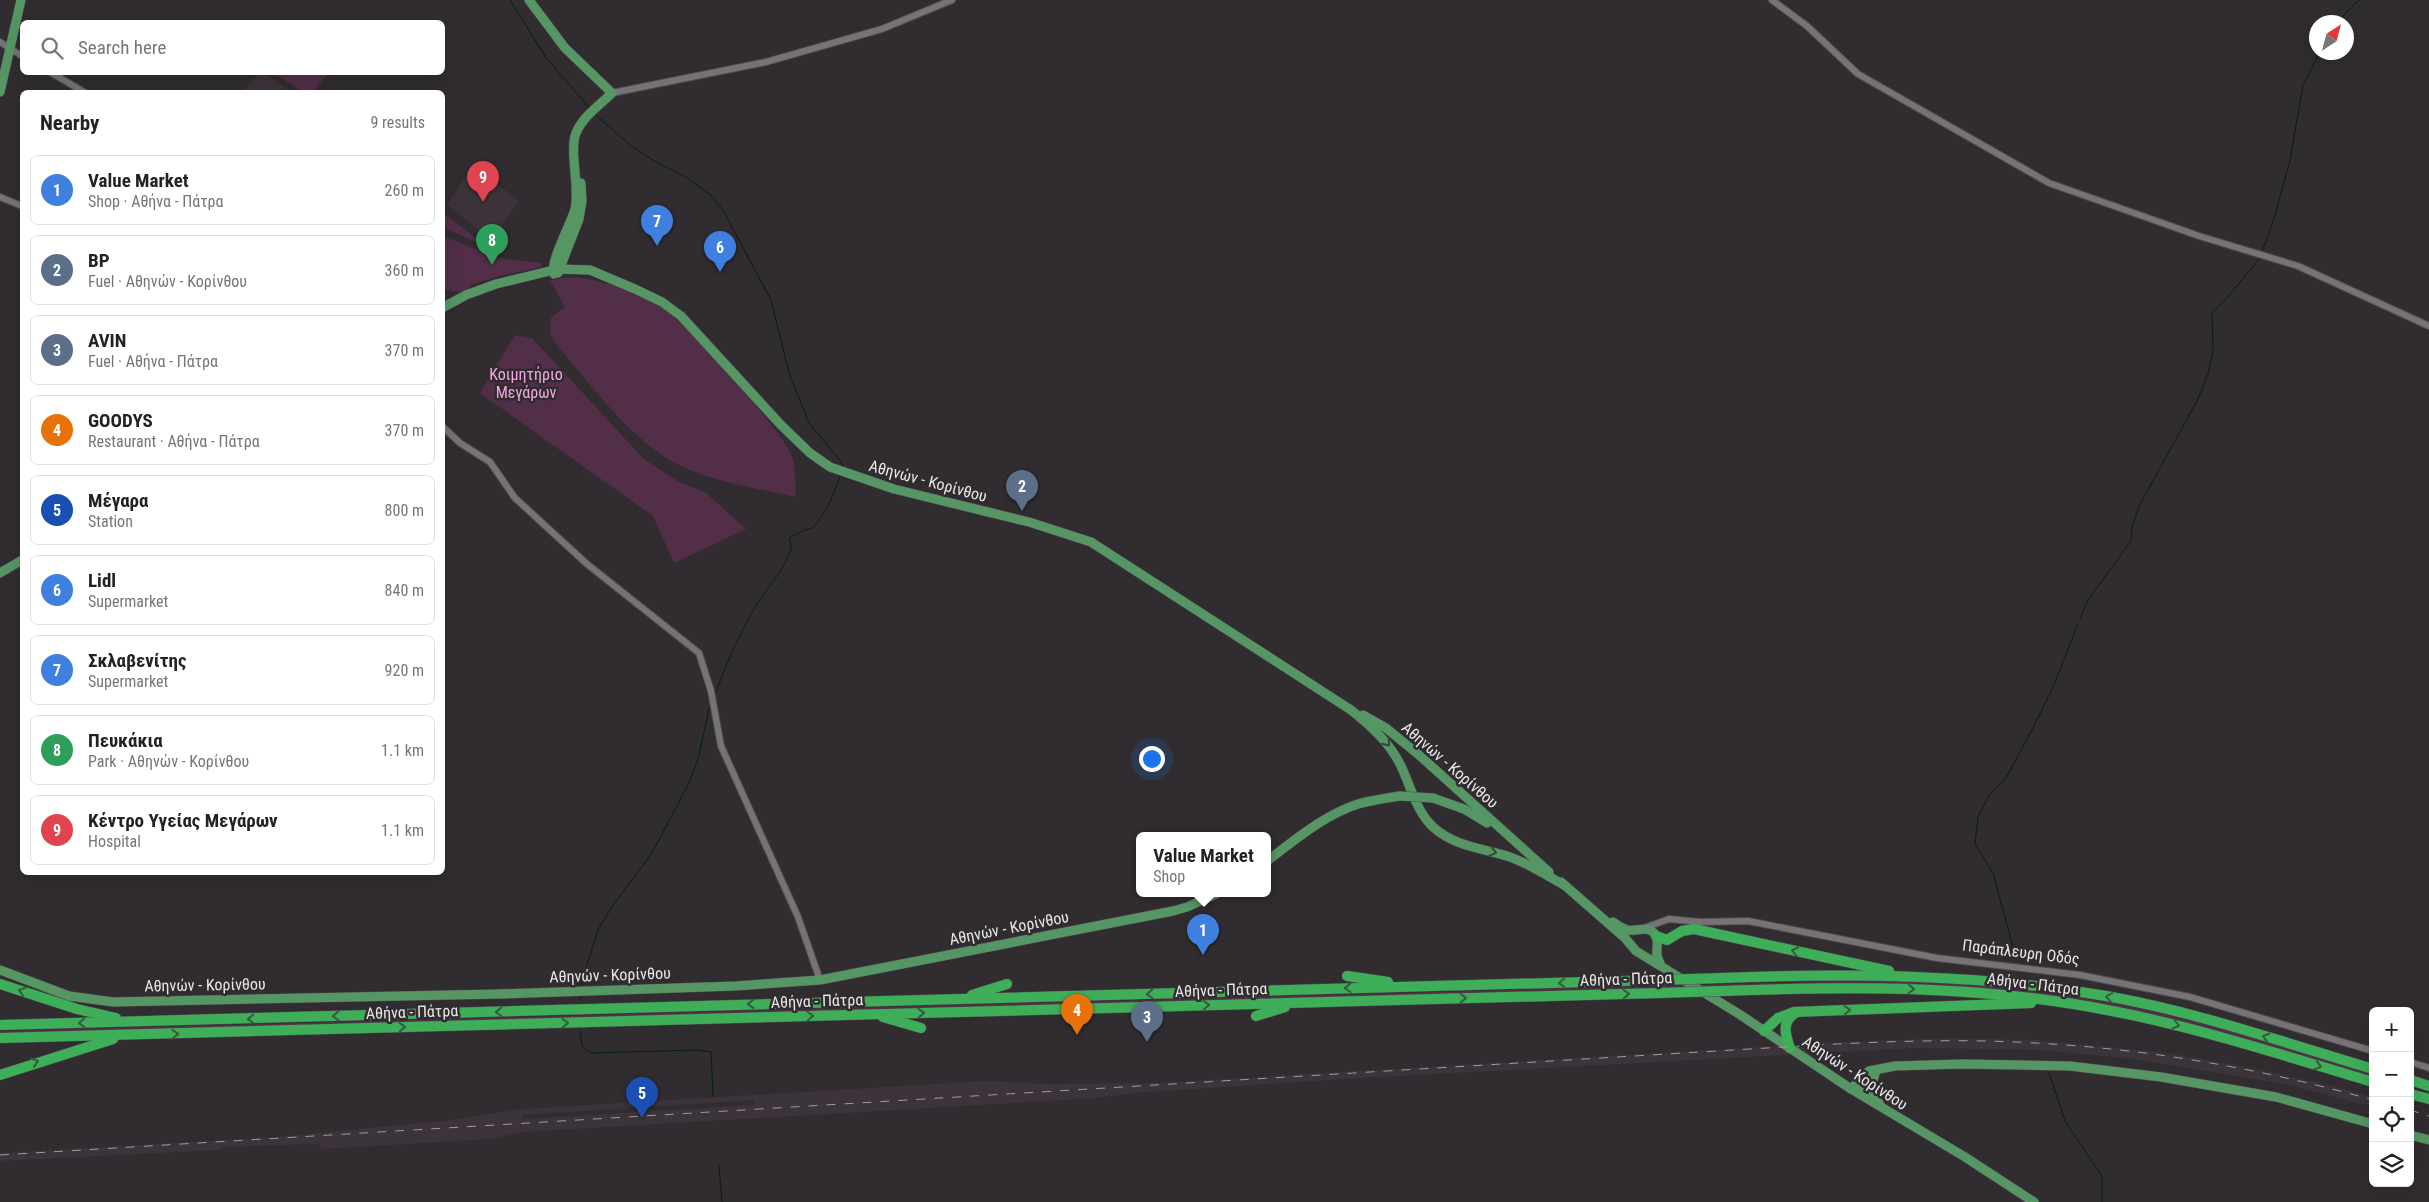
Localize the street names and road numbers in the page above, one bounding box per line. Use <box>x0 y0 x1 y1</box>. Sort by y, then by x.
street label: Αθηνών - Κορίνθου <box>867 456 989 506</box>
street label: Αθηνών - Κορίνθου <box>1398 718 1502 812</box>
street label: Αθηνών - Κορίνθου <box>948 907 1070 949</box>
street label: Παράπλευρη Οδός <box>1961 935 2081 969</box>
street label: Αθηνών - Κορίνθου <box>549 963 671 987</box>
street label: Αθήνα - Πάτρα <box>1580 968 1673 990</box>
street label: Αθήνα - Πάτρα <box>1986 969 2080 999</box>
street label: Αθηνών - Κορίνθου <box>144 974 266 996</box>
street label: Αθήνα - Πάτρα <box>1175 979 1268 1001</box>
street label: Αθήνα - Πάτρα <box>771 990 864 1012</box>
street label: Αθήνα - Πάτρα <box>366 1001 459 1023</box>
street label: Αθηνών - Κορίνθου <box>1799 1032 1911 1114</box>

